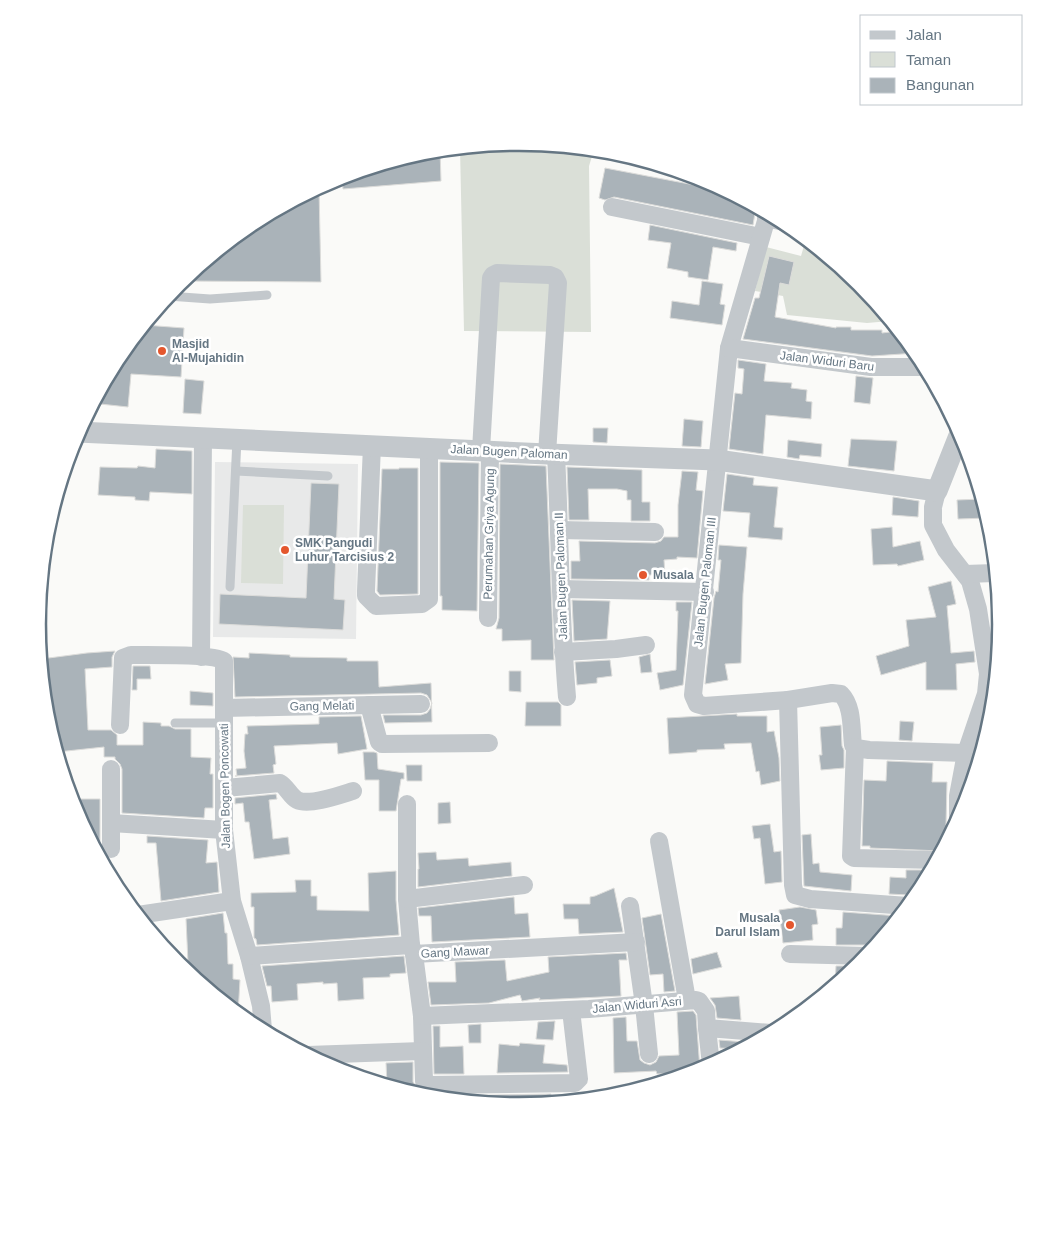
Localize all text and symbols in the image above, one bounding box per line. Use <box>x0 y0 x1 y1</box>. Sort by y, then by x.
legend <box>860 15 1023 105</box>
text: Jalan <box>906 26 942 43</box>
text: Taman <box>906 51 951 68</box>
text: Bangunan <box>906 76 974 93</box>
place label: Masjid Al-Mujahidin <box>172 337 244 365</box>
marker: Masjid Al-Mujahidin <box>156 345 168 357</box>
street label: Jalan Widuri Baru <box>779 348 875 374</box>
street label: Jalan Bugen Paloman <box>450 442 568 462</box>
street label: Perumahan Griya Agung <box>481 468 497 600</box>
street label: Jalan Bugen Paloman II <box>552 512 570 640</box>
street label: Jalan Bugen Paloman III <box>691 516 719 648</box>
place label: SMK Pangudi Luhur Tarcisius 2 <box>295 536 394 564</box>
marker: SMK Pangudi Luhur Tarcisius 2 <box>279 544 291 556</box>
place label: Musala <box>653 568 694 582</box>
marker: Musala <box>637 569 649 581</box>
street label: Gang Melati <box>290 698 354 714</box>
street label: Jalan Bogen Poncowati <box>217 723 233 849</box>
place label: Musala Darul Islam <box>715 911 780 939</box>
marker: Musala Darul Islam <box>784 919 796 931</box>
street label: Gang Mawar <box>420 943 490 961</box>
street label: Jalan Widuri Asri <box>592 994 682 1016</box>

